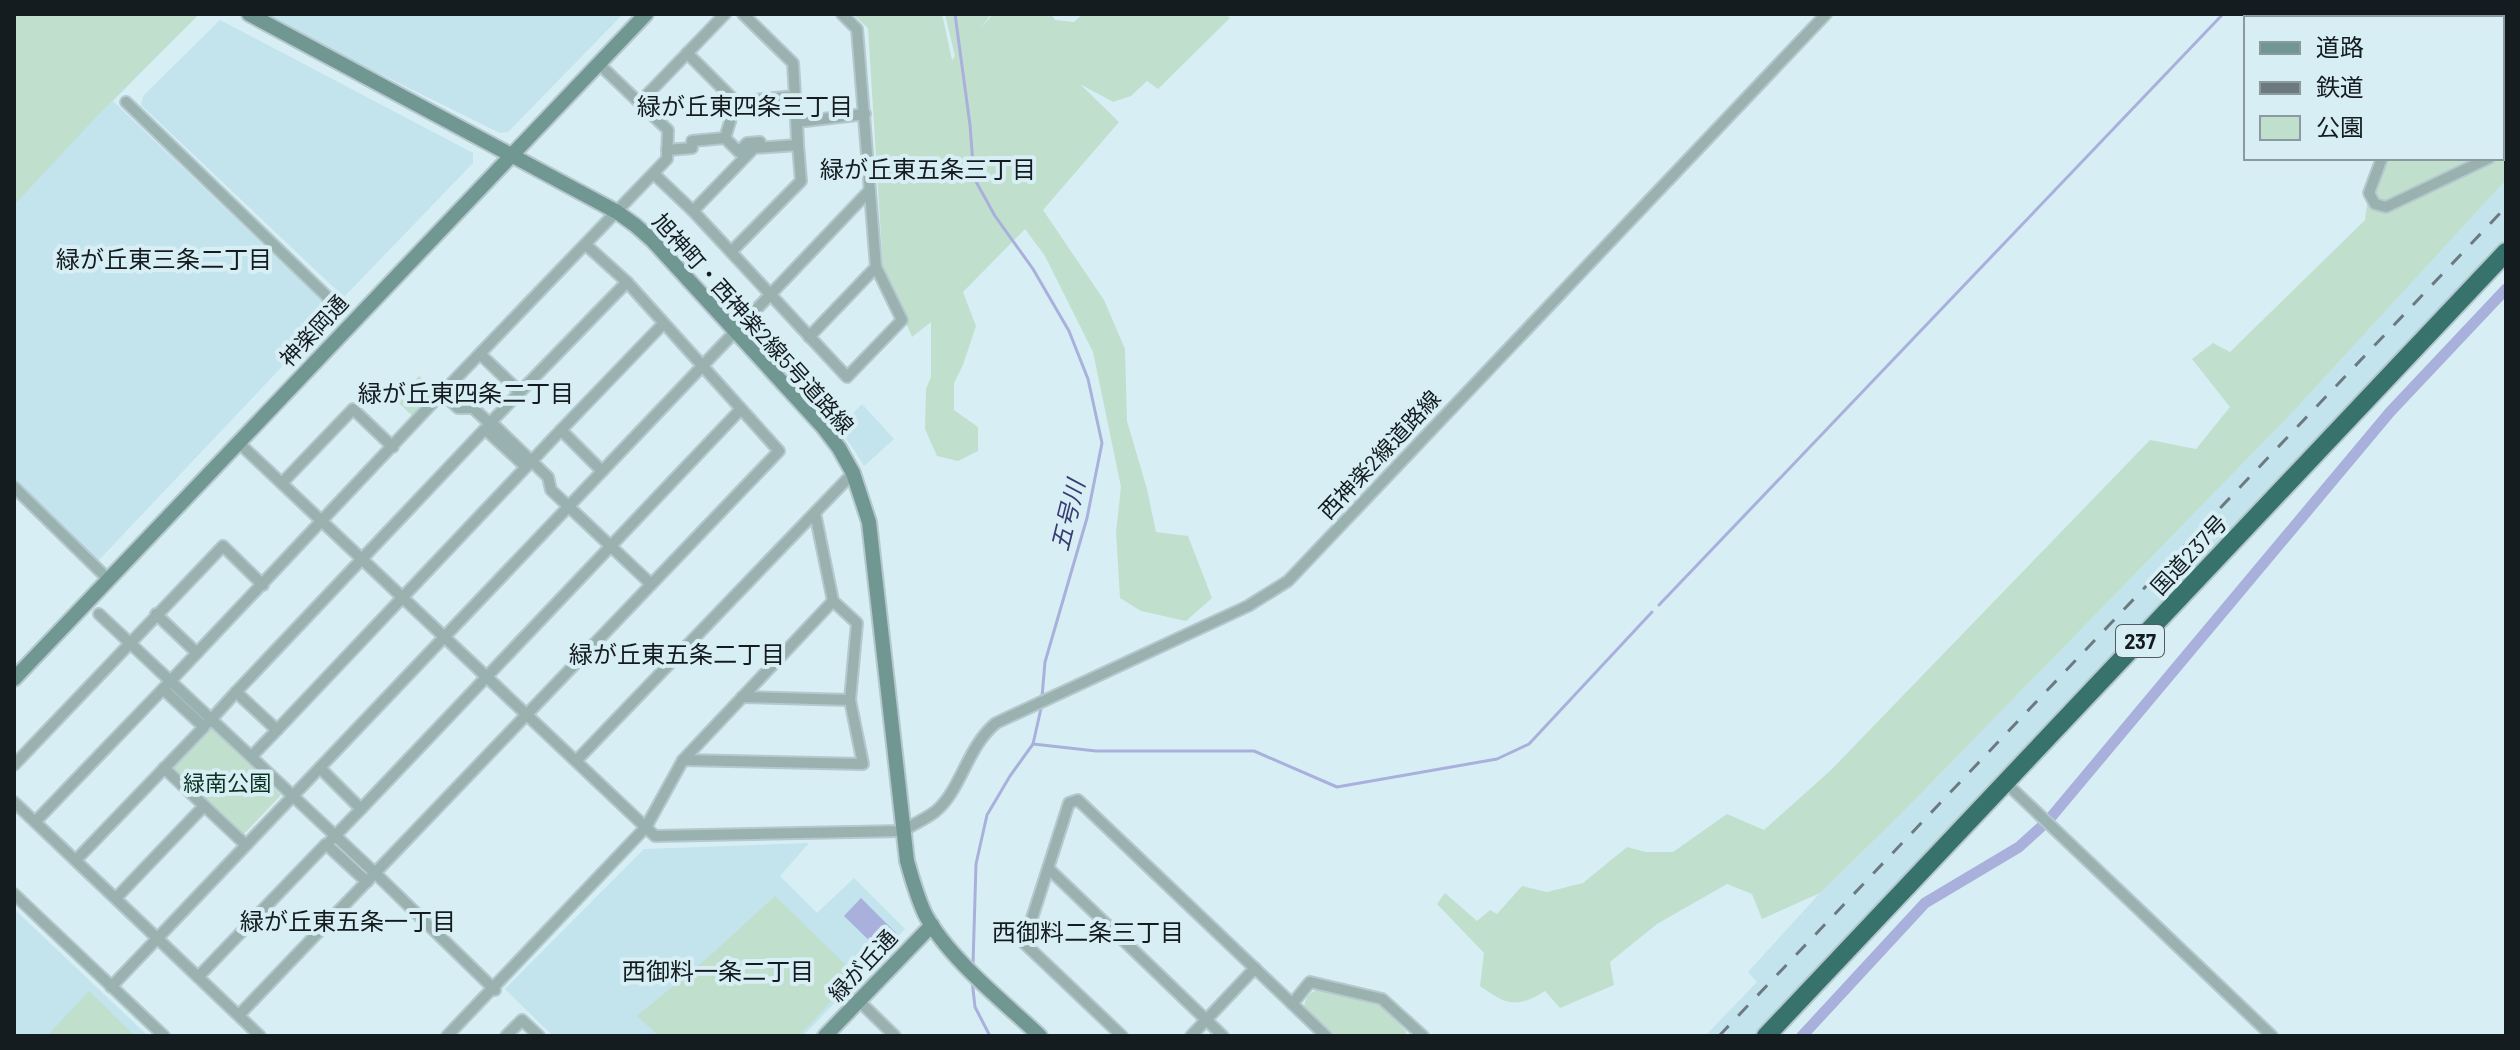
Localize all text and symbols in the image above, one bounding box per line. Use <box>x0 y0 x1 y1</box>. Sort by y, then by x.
legend <box>2244 16 2504 160</box>
text: 道路 <box>2316 32 2364 61</box>
text: 鉄道 <box>2316 72 2364 101</box>
district label: 緑が丘東四条三丁目 <box>637 91 853 120</box>
text: 公園 <box>2316 112 2364 141</box>
district label: 緑が丘東五条三丁目 <box>820 154 1036 183</box>
street label: 旭神町・西神楽2線5号道路線 <box>648 208 860 438</box>
district label: 緑が丘東三条二丁目 <box>56 244 272 273</box>
street label: 神楽岡通 <box>273 289 353 371</box>
district label: 緑が丘東四条二丁目 <box>358 378 574 407</box>
street label: 西神楽2線道路線 <box>1313 385 1445 523</box>
water label: 五号川 <box>1044 474 1091 553</box>
street label: 国道237号 <box>2145 509 2231 599</box>
road number: 237 <box>2116 625 2164 657</box>
district label: 緑が丘東五条二丁目 <box>569 639 785 668</box>
park label: 緑南公園 <box>183 769 271 795</box>
district label: 緑が丘東五条一丁目 <box>240 906 456 935</box>
district label: 西御料二条三丁目 <box>992 917 1184 946</box>
street label: 緑が丘通 <box>822 924 902 1006</box>
district label: 西御料一条二丁目 <box>622 956 814 985</box>

